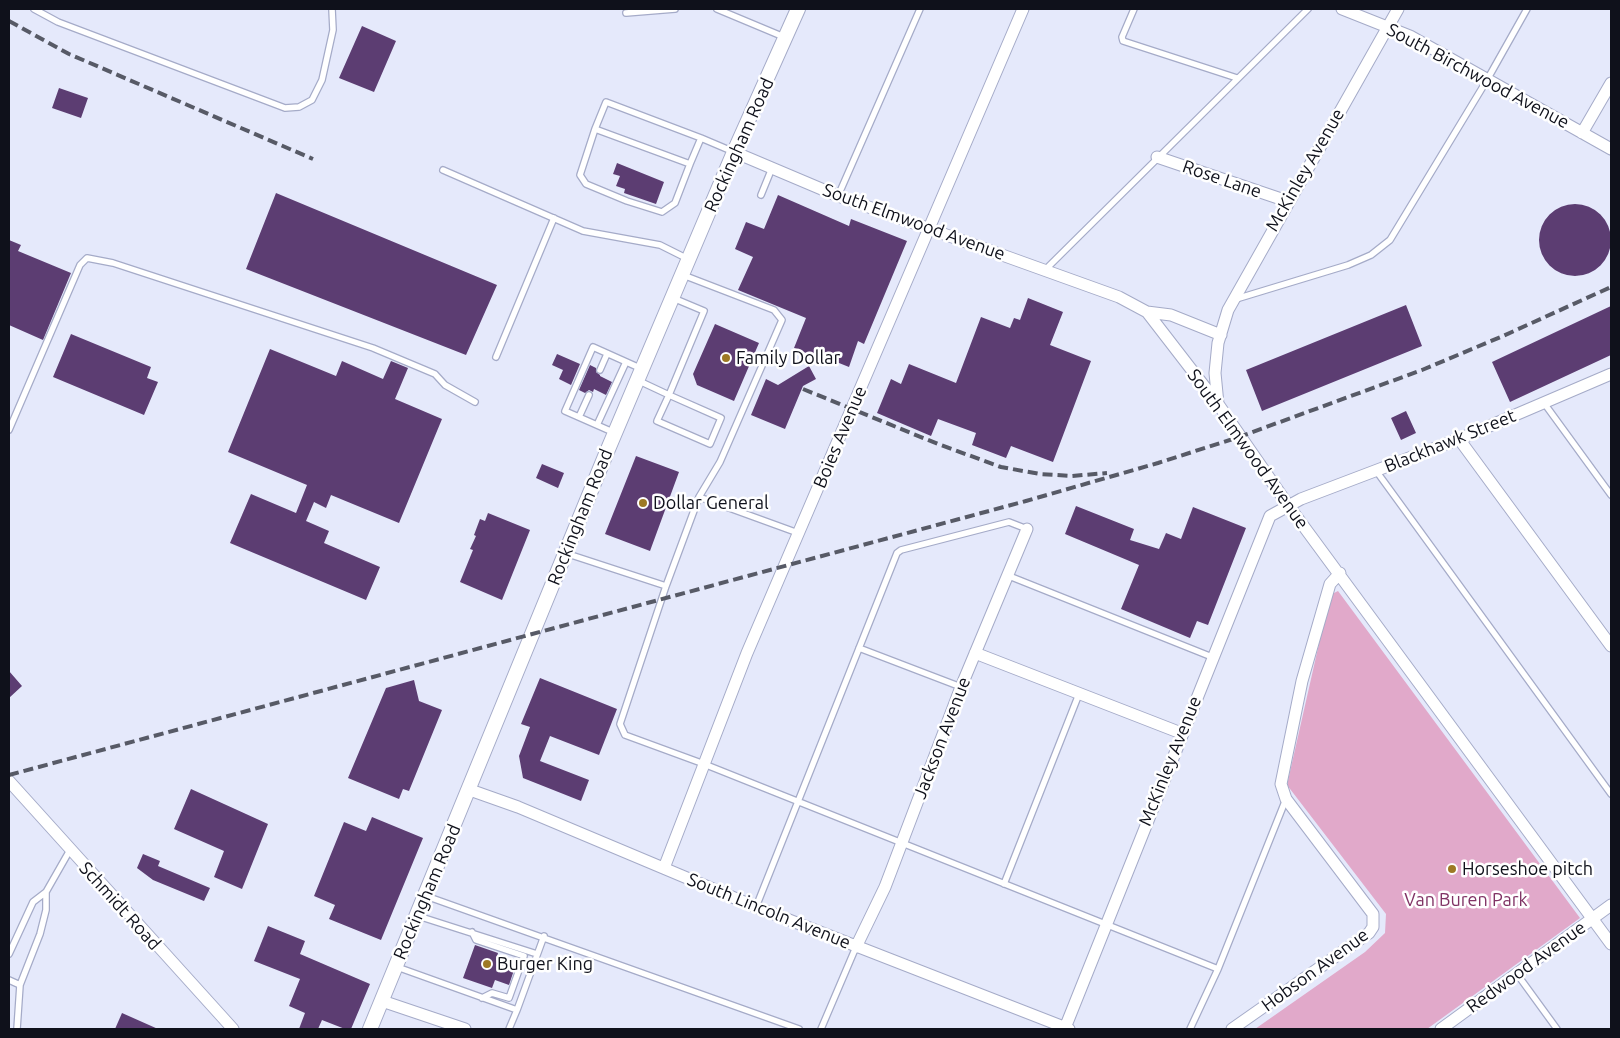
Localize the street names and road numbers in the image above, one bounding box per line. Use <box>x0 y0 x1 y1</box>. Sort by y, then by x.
street label: South Birchwood Avenue <box>1383 19 1573 133</box>
street label: Rockingham Road <box>700 74 778 216</box>
street label: McKinley Avenue <box>1261 105 1349 235</box>
street label: Rose Lane <box>1180 155 1264 203</box>
street label: South Elmwood Avenue <box>820 179 1008 265</box>
street label: South Elmwood Avenue <box>1183 365 1313 533</box>
street label: Boies Avenue <box>809 383 871 491</box>
street label: Blackhawk Street <box>1381 405 1519 477</box>
street label: Rockingham Road <box>543 446 617 588</box>
street label: Jackson Avenue <box>909 674 975 802</box>
street label: McKinley Avenue <box>1134 693 1206 829</box>
street label: Rockingham Road <box>389 821 465 963</box>
street label: Schmidt Road <box>75 857 165 955</box>
street label: South Lincoln Avenue <box>684 868 854 954</box>
street label: Redwood Avenue <box>1462 917 1590 1017</box>
street label: Hobson Avenue <box>1257 924 1373 1016</box>

